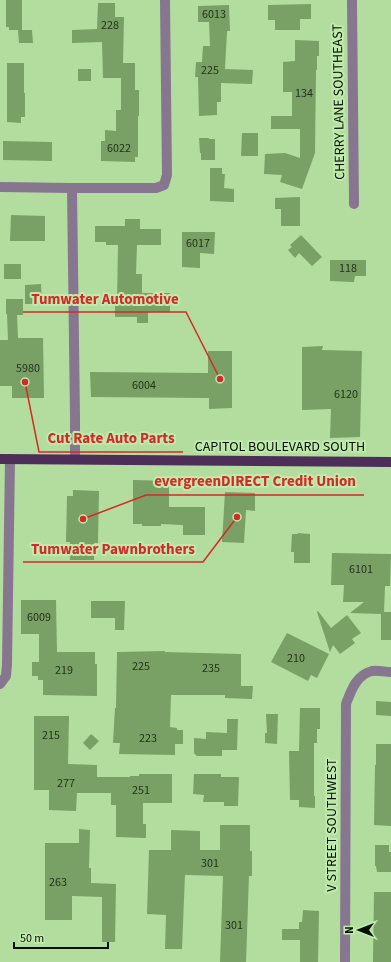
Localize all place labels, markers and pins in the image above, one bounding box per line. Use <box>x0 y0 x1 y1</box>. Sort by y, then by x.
callout: Tumwater Automotive <box>23 285 186 312</box>
callout: Cut Rate Auto Parts <box>39 425 183 452</box>
callout: evergreenDIRECT Credit Union <box>146 468 364 495</box>
callout: Tumwater Pawnbrothers <box>23 535 203 562</box>

